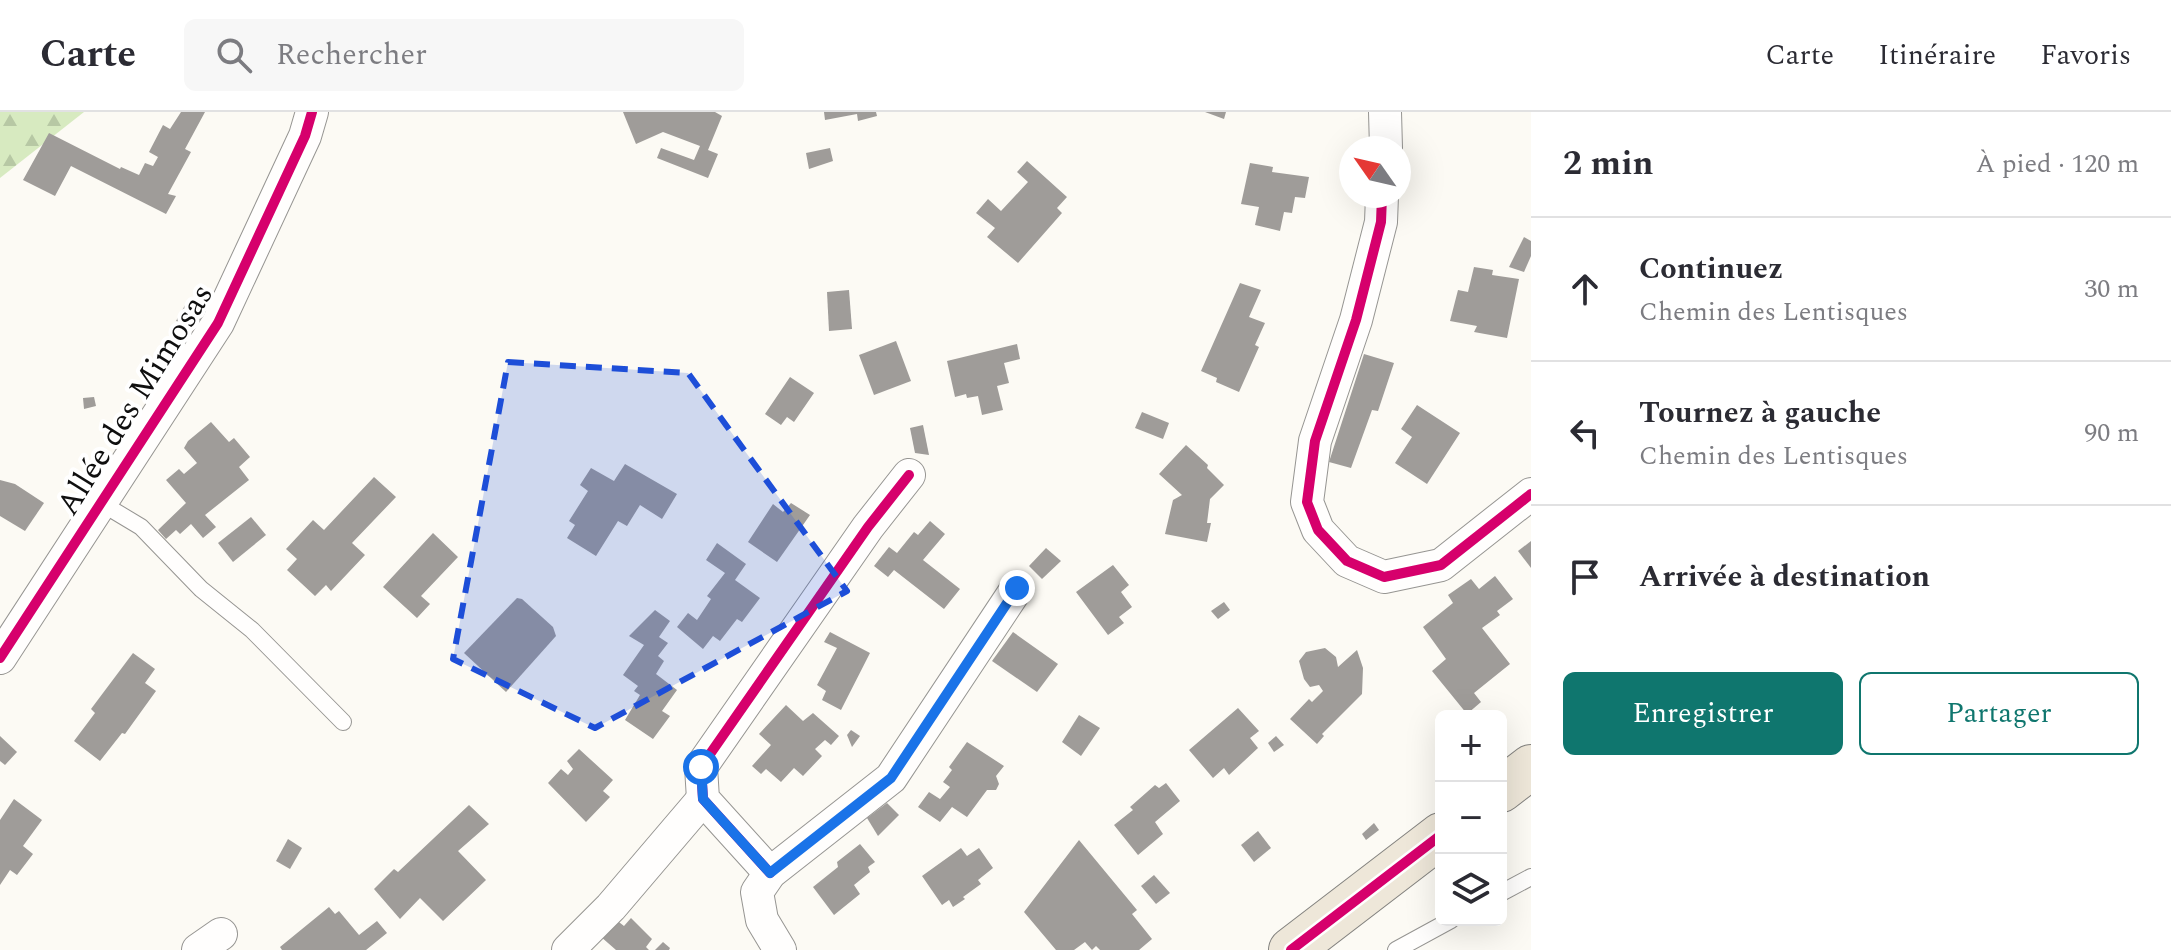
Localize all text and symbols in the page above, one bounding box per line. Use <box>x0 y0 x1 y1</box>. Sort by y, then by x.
search box <box>184 19 744 91</box>
text: Carte <box>40 26 136 84</box>
text: Rechercher <box>276 32 427 78</box>
icon: search <box>212 33 256 77</box>
text: Carte <box>1766 34 1834 77</box>
text: Itinéraire <box>1878 34 1996 77</box>
text: Favoris <box>2040 34 2131 77</box>
north arrow <box>1339 136 1411 208</box>
text: 2 min <box>1563 138 1653 190</box>
text: À pied · 120 m <box>1976 144 2139 184</box>
text: Continuez <box>1639 246 1783 292</box>
icon: ahead <box>1563 267 1607 311</box>
text: 30 m <box>2084 269 2139 309</box>
street label: Allée des Mimosas <box>44 274 226 525</box>
text: Chemin des Lentisques <box>1639 292 1908 332</box>
text: Tournez à gauche <box>1639 390 1881 436</box>
icon: left <box>1563 411 1607 455</box>
text: 90 m <box>2084 413 2139 453</box>
text: Chemin des Lentisques <box>1639 436 1908 476</box>
text: Arrivée à destination <box>1639 554 1930 600</box>
icon: arrive <box>1563 555 1607 599</box>
route end <box>999 570 1035 606</box>
button: Enregistrer <box>1563 672 1843 755</box>
button: Partager <box>1859 672 2139 755</box>
map controls <box>1435 710 1507 926</box>
button: + <box>1435 710 1507 782</box>
route start <box>683 749 719 785</box>
button: − <box>1435 782 1507 854</box>
button: layers <box>1435 854 1507 926</box>

